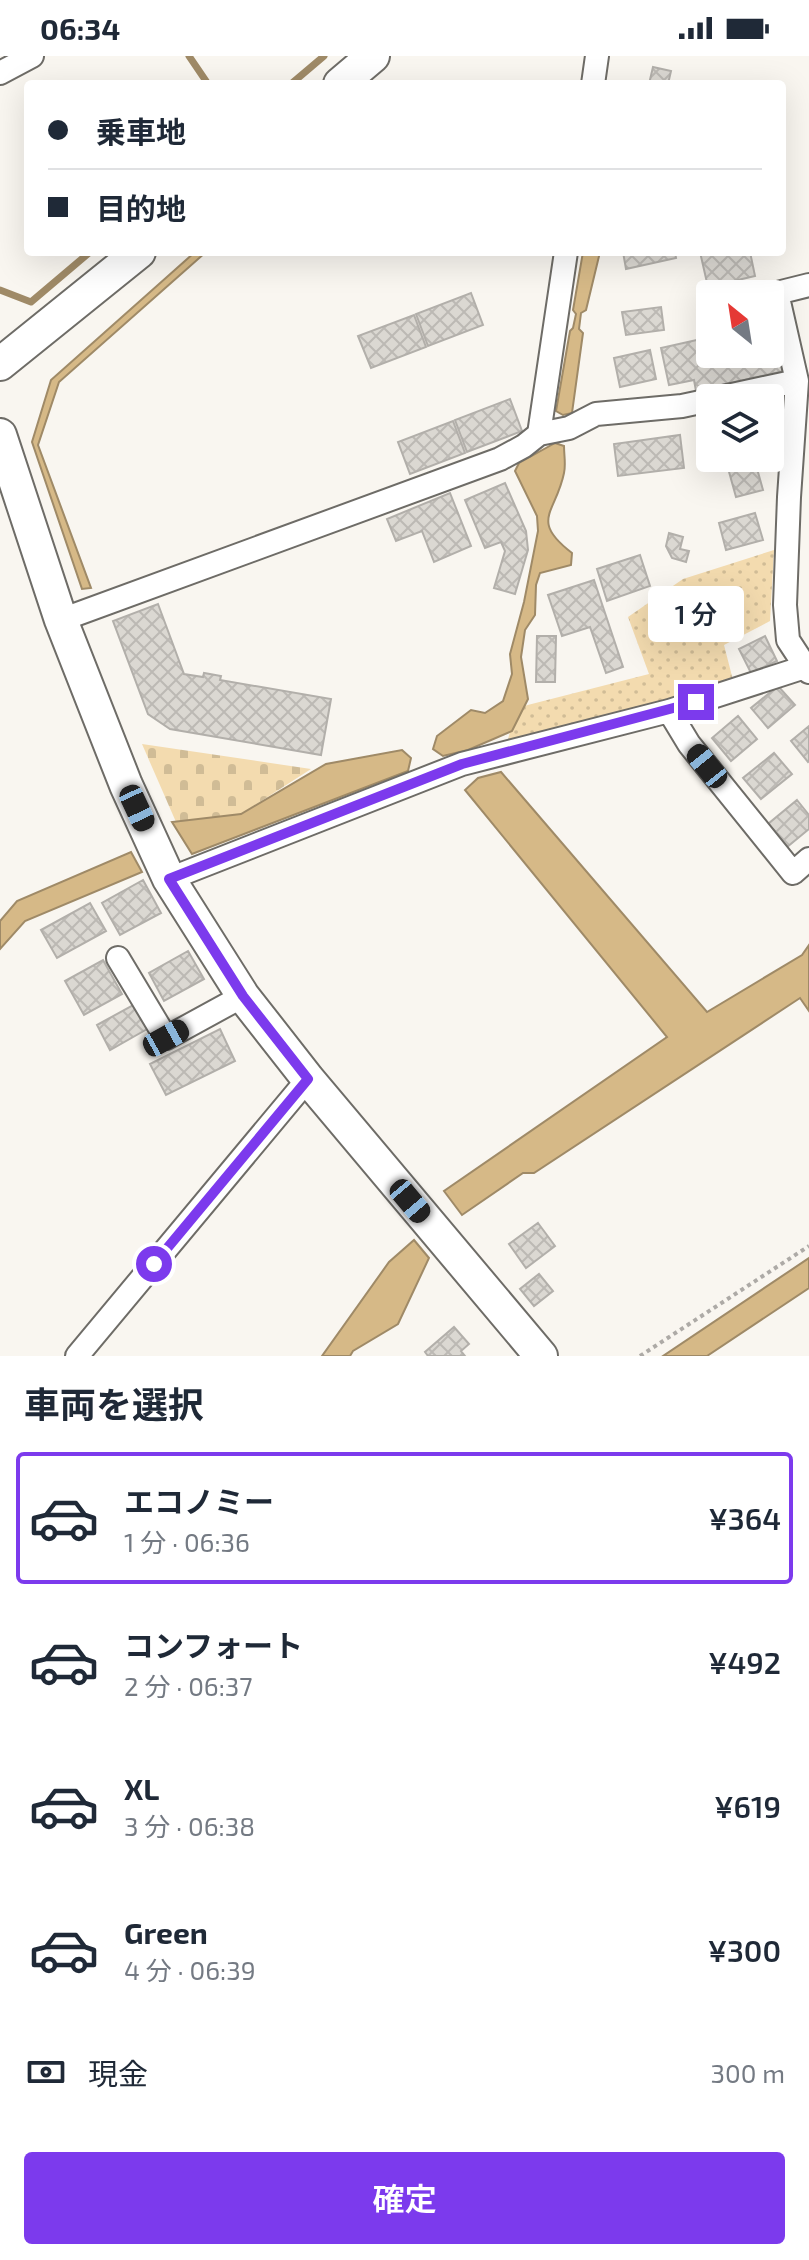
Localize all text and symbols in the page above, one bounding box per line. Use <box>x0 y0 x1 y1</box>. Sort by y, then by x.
text: 06:34 <box>40 10 120 46</box>
text: 乗車地 <box>96 113 186 149</box>
text: 目的地 <box>96 190 186 226</box>
north arrow <box>696 280 784 368</box>
map controls <box>696 280 784 472</box>
button: layers <box>696 384 784 472</box>
callout: 1 分 <box>648 586 744 642</box>
text: 1 分 <box>675 598 717 629</box>
route end <box>678 684 714 720</box>
car <box>683 740 731 792</box>
car <box>116 781 158 835</box>
car <box>139 1016 193 1060</box>
car <box>385 1175 435 1227</box>
route start <box>136 1246 172 1282</box>
text: 車両を選択 <box>24 1382 204 1425</box>
icon: car <box>28 1482 100 1554</box>
text: エコノミー <box>124 1483 274 1519</box>
text: ¥364 <box>708 1500 781 1536</box>
text: 1 分 · 06:36 <box>124 1526 250 1557</box>
icon: car <box>28 1626 100 1698</box>
text: コンフォート <box>124 1627 303 1663</box>
text: ¥492 <box>708 1644 781 1680</box>
text: 2 分 · 06:37 <box>124 1670 253 1701</box>
icon: car <box>28 1770 100 1842</box>
text: XL <box>124 1770 159 1806</box>
text: ¥619 <box>714 1788 781 1824</box>
text: 3 分 · 06:38 <box>124 1810 255 1841</box>
icon: car <box>28 1914 100 1986</box>
text: Green <box>124 1914 208 1950</box>
text: ¥300 <box>708 1932 781 1968</box>
text: 4 分 · 06:39 <box>124 1954 256 1985</box>
icon: cash <box>24 2050 68 2094</box>
text: 現金 <box>88 2055 148 2091</box>
text: 300 m <box>711 2057 785 2088</box>
button: 確定 <box>24 2152 785 2244</box>

